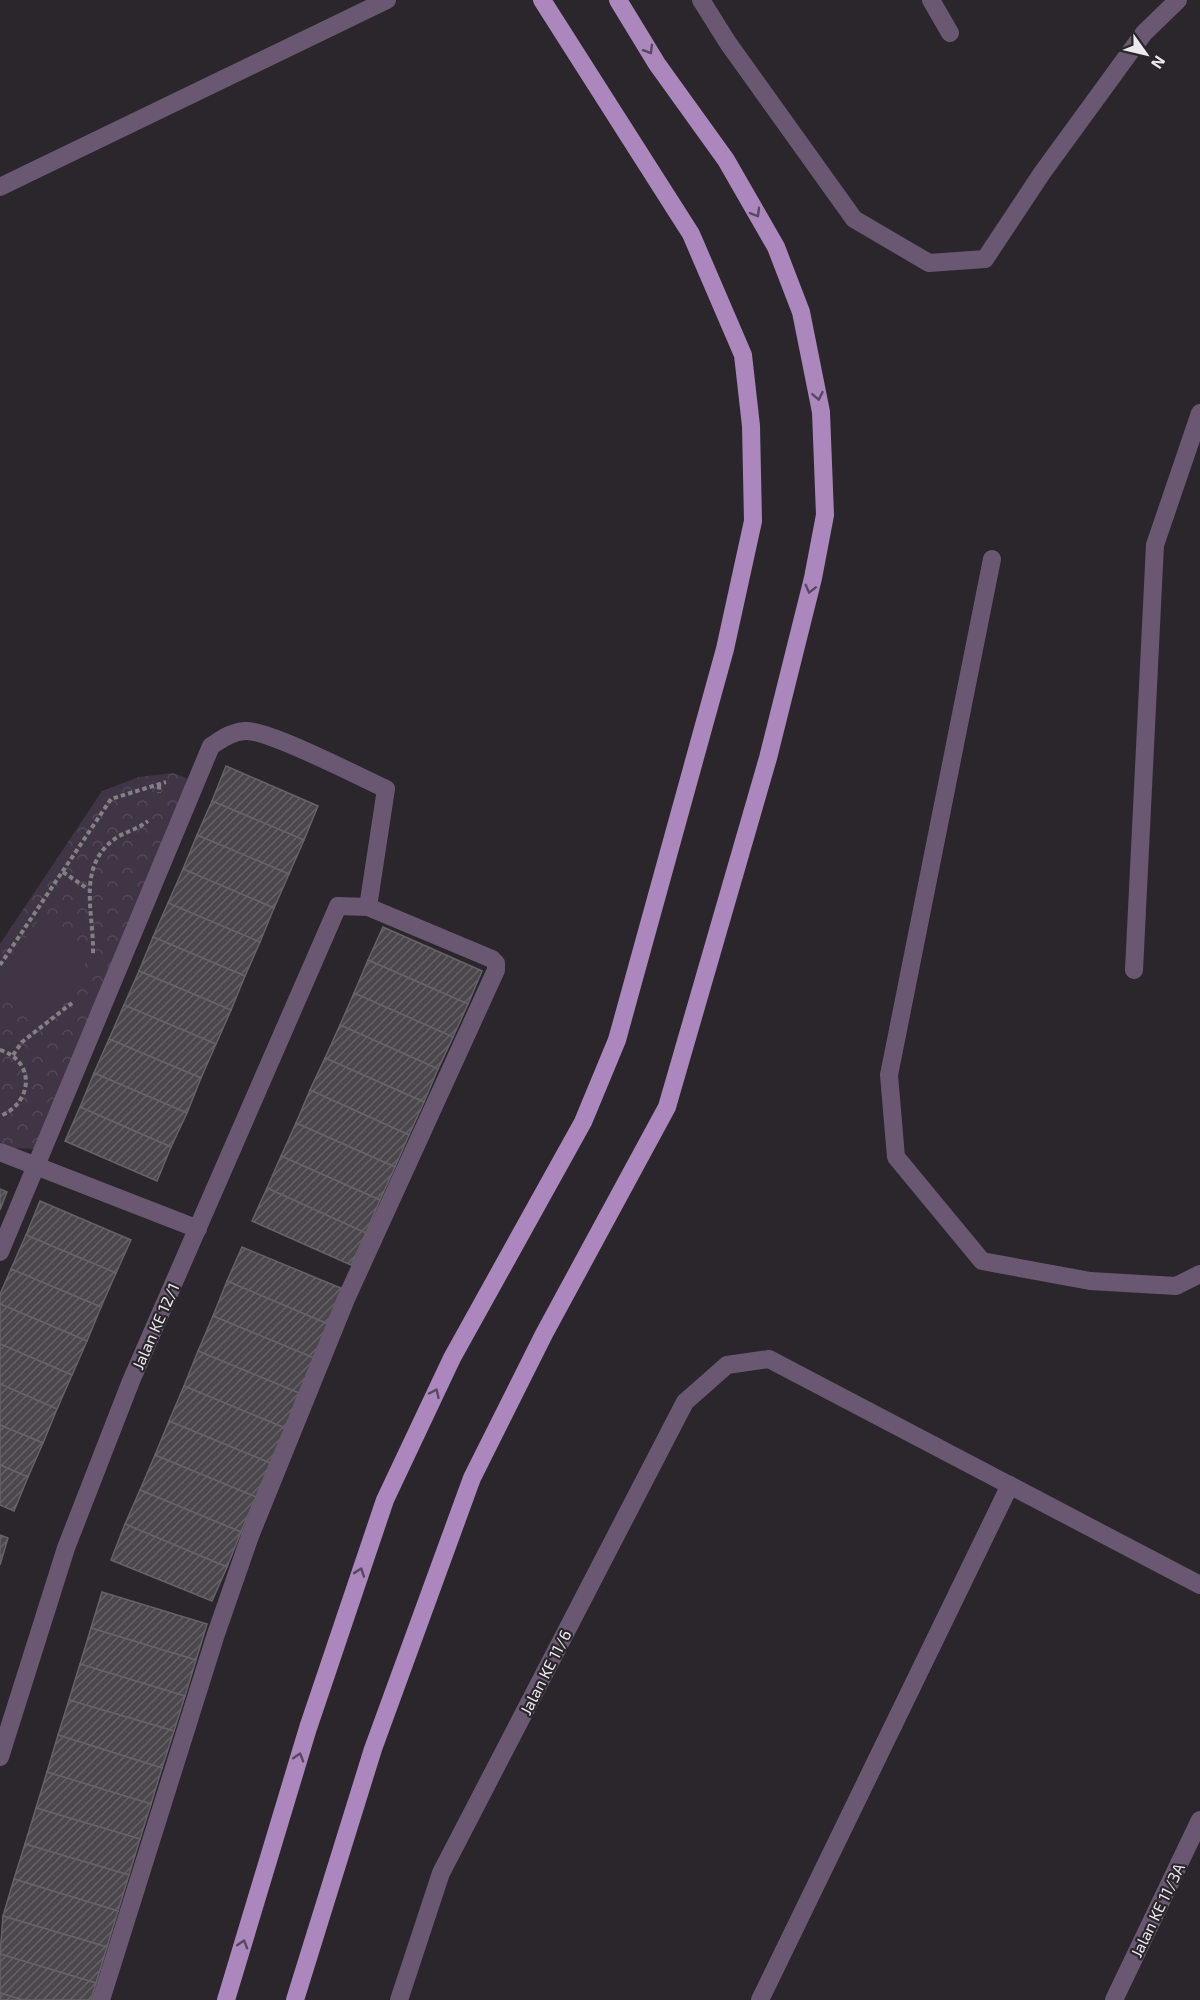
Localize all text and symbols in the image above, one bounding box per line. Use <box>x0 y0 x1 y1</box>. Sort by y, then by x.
north arrow <box>1116 24 1176 84</box>
one-way arrow <box>641 44 653 54</box>
text: N <box>1148 53 1170 73</box>
one-way arrow <box>749 207 760 217</box>
one-way arrow <box>811 391 824 401</box>
one-way arrow <box>805 584 818 594</box>
street label: Jalan KE 12/1 <box>128 1280 182 1372</box>
one-way arrow <box>428 1388 440 1399</box>
one-way arrow <box>353 1567 366 1578</box>
street label: Jalan KE 11/6 <box>516 1626 574 1718</box>
one-way arrow <box>292 1752 304 1763</box>
street label: Jalan KE 11/3A <box>1126 1860 1188 1960</box>
one-way arrow <box>236 1939 248 1950</box>

